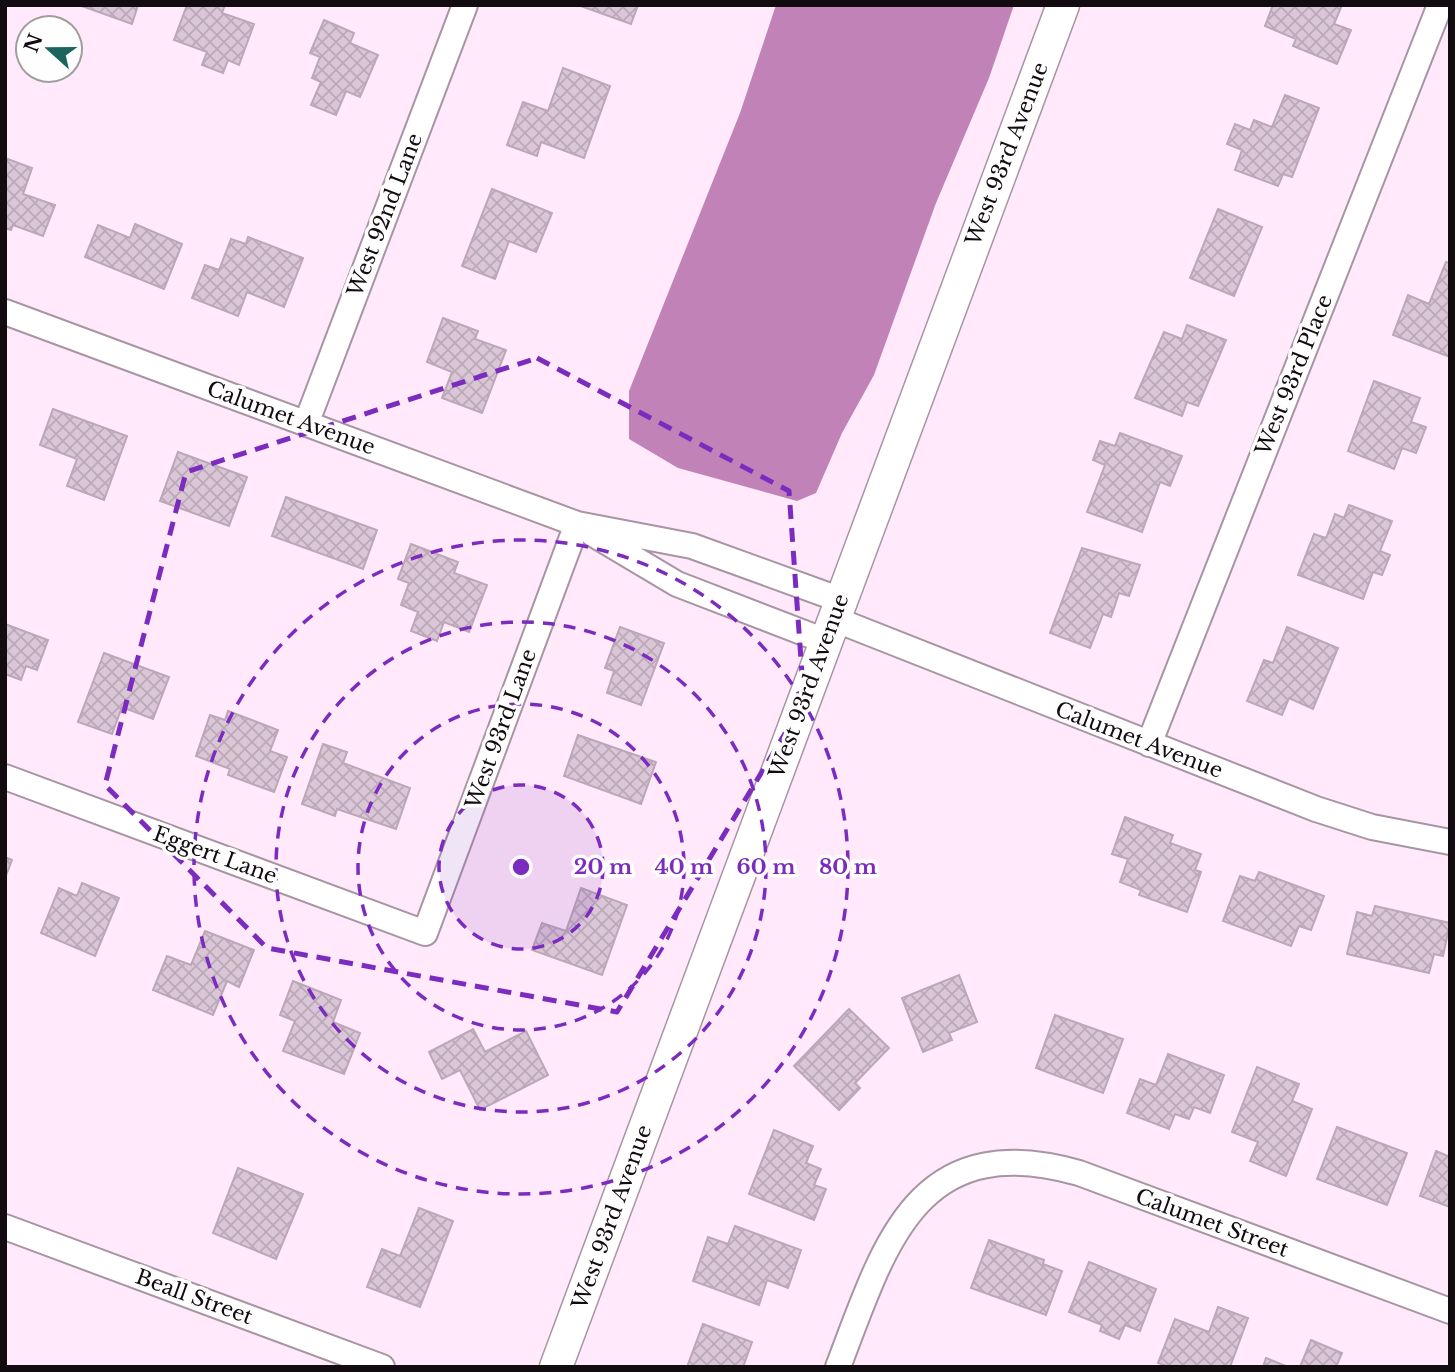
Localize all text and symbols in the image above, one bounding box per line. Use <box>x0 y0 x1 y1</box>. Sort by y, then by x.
north arrow <box>14 14 84 84</box>
text: N <box>20 31 48 56</box>
street label: West 93rd Avenue <box>960 59 1054 250</box>
street label: West 92nd Lane <box>341 130 428 301</box>
street label: West 93rd Place <box>1249 291 1338 460</box>
street label: Calumet Avenue <box>203 376 379 460</box>
street label: West 93rd Avenue <box>763 590 854 783</box>
street label: West 93rd Lane <box>460 645 542 814</box>
street label: Calumet Avenue <box>1052 696 1226 784</box>
street label: Eggert Lane <box>150 821 280 889</box>
text: 20 m <box>574 854 632 880</box>
text: 40 m <box>655 854 713 880</box>
text: 60 m <box>737 854 795 880</box>
text: 80 m <box>819 854 877 880</box>
centre of rings <box>509 855 533 879</box>
street label: West 93rd Avenue <box>566 1121 657 1314</box>
street label: Calumet Street <box>1132 1183 1292 1263</box>
street label: Beall Street <box>132 1264 256 1330</box>

